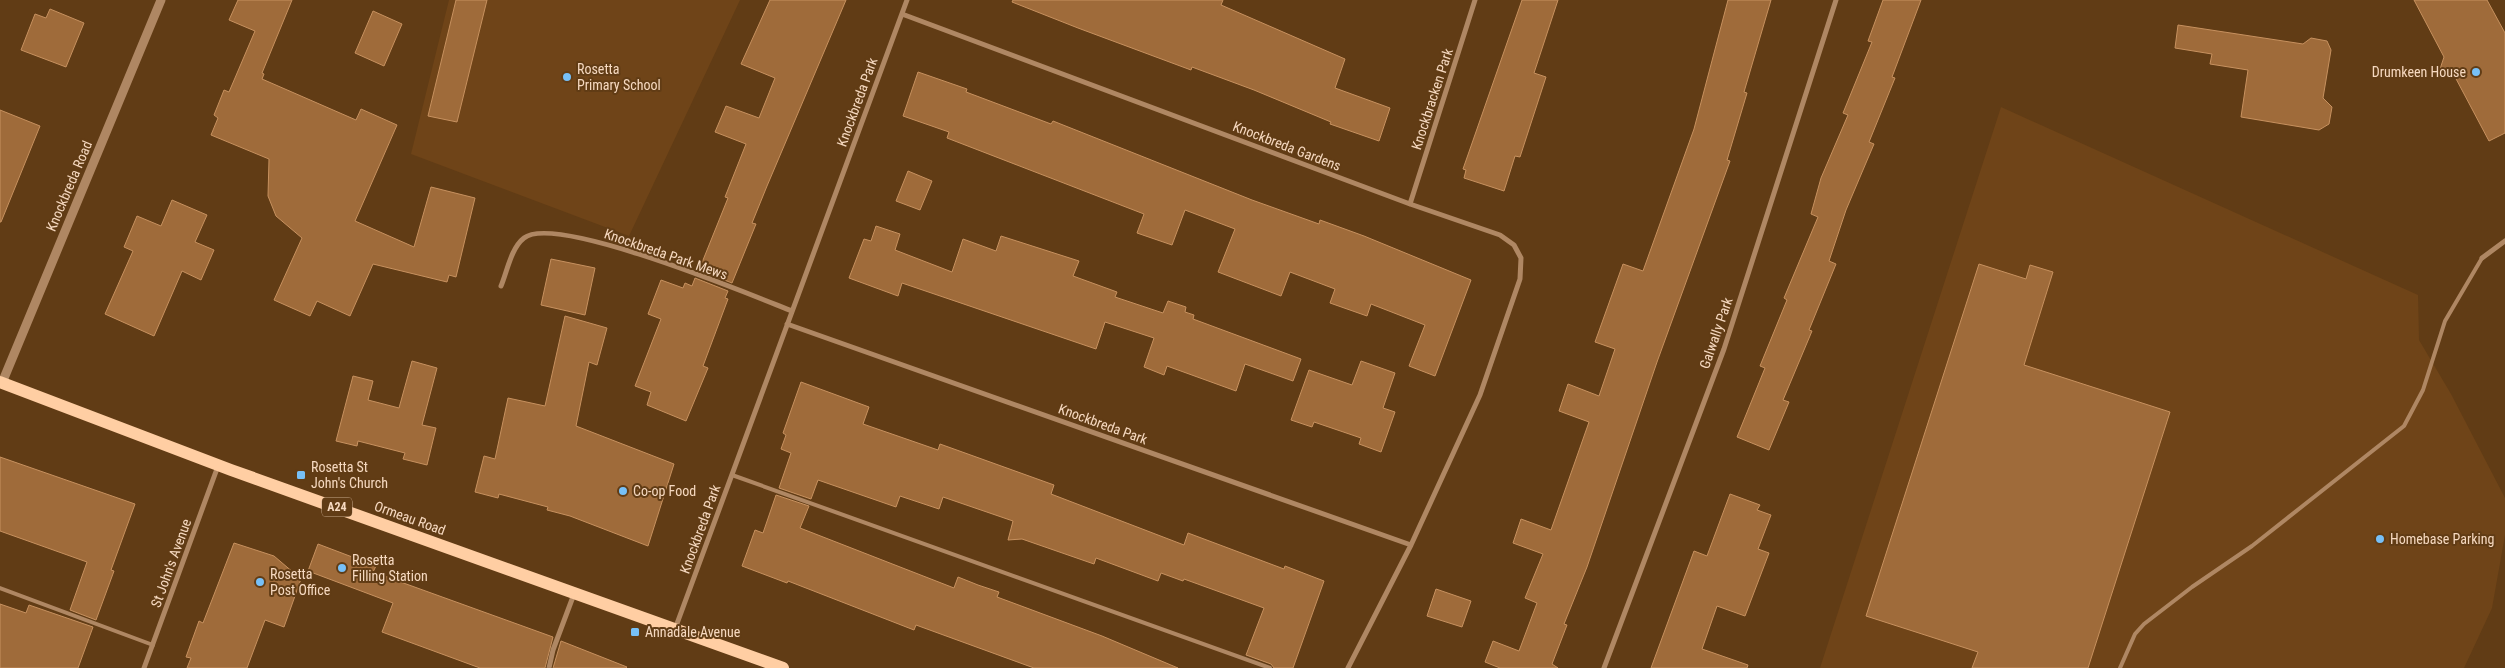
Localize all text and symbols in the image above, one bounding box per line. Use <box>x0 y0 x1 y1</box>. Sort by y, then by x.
street label: Knockbracken Park <box>1408 46 1456 152</box>
street label: Knockbreda Park <box>833 55 881 149</box>
place label: Rosetta Primary School <box>577 61 661 93</box>
place label: Drumkeen House <box>2372 64 2466 80</box>
marker: Drumkeen House <box>2470 66 2482 78</box>
marker: Rosetta Primary School <box>561 71 573 83</box>
street label: Knockbreda Gardens <box>1231 118 1343 174</box>
street label: Knockbreda Road <box>43 138 95 234</box>
street label: Knockbreda Park Mews <box>602 225 730 283</box>
street label: Galwally Park <box>1696 295 1736 371</box>
street label: Knockbreda Park <box>1056 400 1150 448</box>
place label: Rosetta St John's Church <box>311 459 388 491</box>
marker: Rosetta St John's Church <box>295 469 307 481</box>
street label: Knockbreda Park <box>676 482 724 576</box>
place label: Co-op Food <box>633 483 696 499</box>
marker: Co-op Food <box>617 485 629 497</box>
road number: A24 <box>322 498 352 516</box>
street label: Ormeau Road <box>372 498 448 538</box>
street label: St John's Avenue <box>148 516 195 609</box>
place label: Homebase Parking <box>2390 531 2494 547</box>
marker: Homebase Parking <box>2374 533 2386 545</box>
place label: Rosetta Filling Station <box>352 552 428 584</box>
marker: Rosetta Filling Station <box>336 562 348 574</box>
place label: Rosetta Post Office <box>270 566 331 598</box>
marker: Rosetta Post Office <box>254 576 266 588</box>
place label: Annadale Avenue <box>645 624 741 640</box>
marker: Annadale Avenue <box>629 626 641 638</box>

